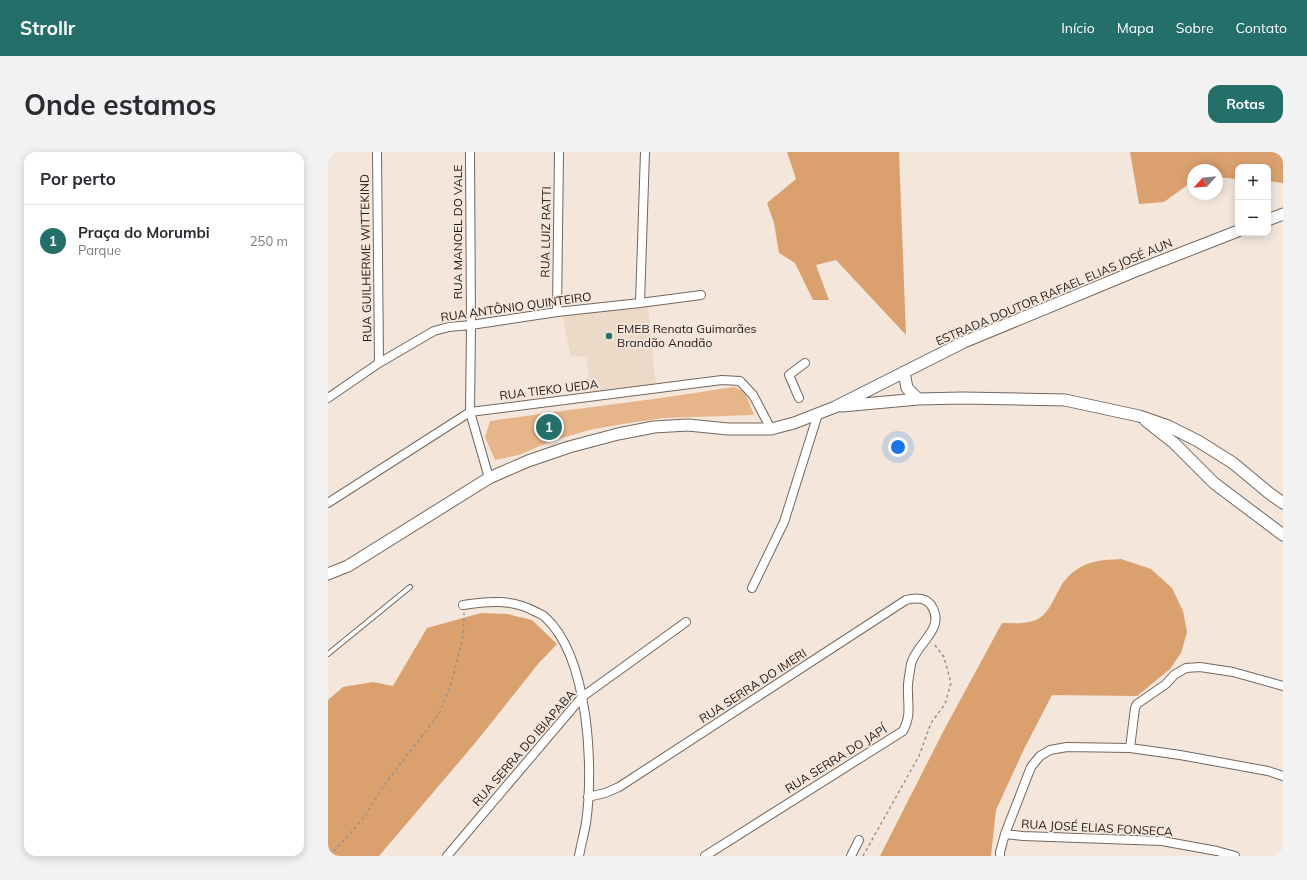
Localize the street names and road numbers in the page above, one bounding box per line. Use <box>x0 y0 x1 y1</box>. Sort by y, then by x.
street label: RUA MANOEL DO VALE <box>450 165 465 299</box>
street label: RUA GUILHERME WITTEKIND <box>357 174 374 342</box>
street label: RUA LUIZ RATTI <box>537 186 554 278</box>
street label: ESTRADA DOUTOR RAFAEL ELIAS JOSÉ AUN <box>933 235 1174 348</box>
street label: RUA ANTÔNIO QUINTEIRO <box>440 288 592 325</box>
street label: RUA TIEKO UEDA <box>499 376 599 403</box>
street label: RUA SERRA DO IMERI <box>696 645 809 726</box>
street label: RUA SERRA DO IBIAPABA <box>469 686 578 809</box>
street label: RUA SERRA DO JAPÍ <box>782 721 890 796</box>
street label: RUA JOSÉ ELIAS FONSECA <box>1021 816 1173 839</box>

